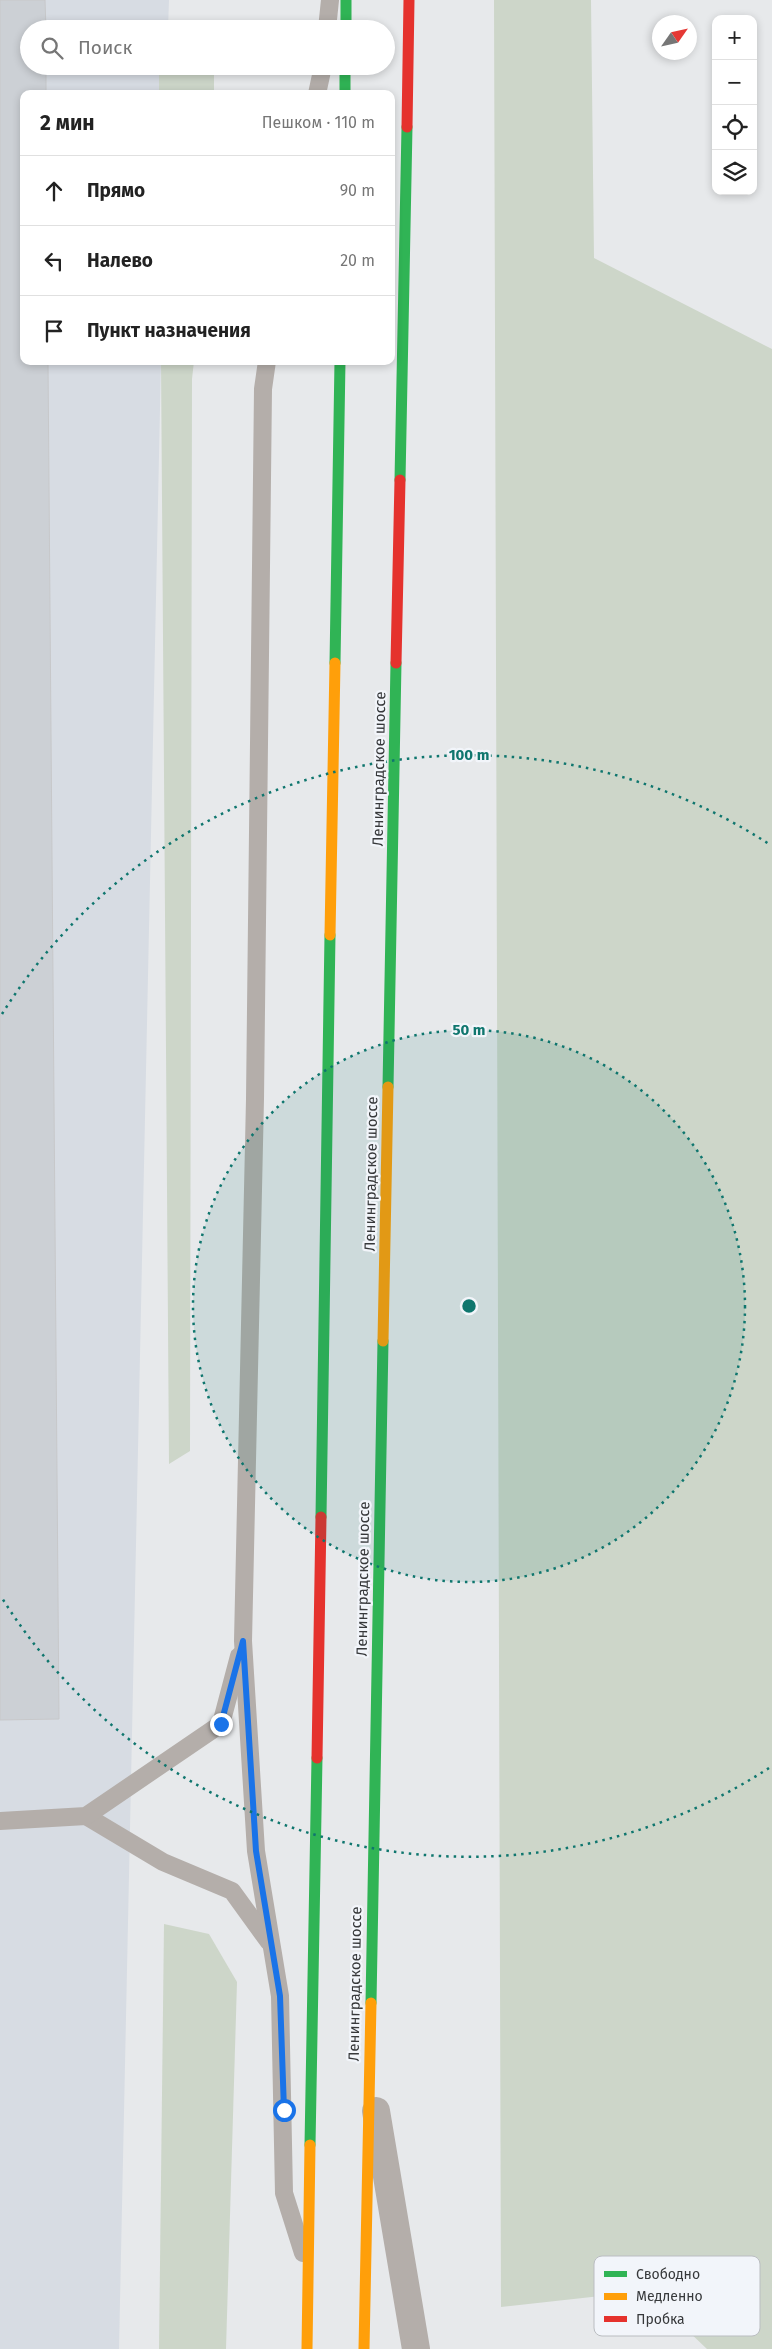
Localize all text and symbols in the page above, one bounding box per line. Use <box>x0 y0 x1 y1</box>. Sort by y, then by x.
north arrow <box>652 15 697 60</box>
map controls <box>712 15 757 195</box>
button: + <box>712 15 757 60</box>
search box <box>20 20 395 75</box>
icon: search <box>38 34 66 62</box>
text: Поиск <box>78 36 132 59</box>
button: − <box>712 60 757 105</box>
button: locate <box>712 105 757 150</box>
text: 2 мин <box>40 110 95 136</box>
text: Пешком · 110 m <box>262 113 375 132</box>
button: layers <box>712 150 757 195</box>
icon: ahead <box>40 177 68 205</box>
text: Прямо <box>87 179 145 202</box>
text: 90 m <box>340 181 375 200</box>
icon: left <box>40 247 68 275</box>
text: Налево <box>87 249 153 272</box>
text: 20 m <box>340 251 375 270</box>
icon: arrive <box>40 317 68 345</box>
text: Пункт назначения <box>87 319 251 342</box>
street label: Ленинградское шоссе <box>369 691 389 847</box>
text: 100 m <box>449 746 489 764</box>
text: 50 m <box>452 1021 486 1039</box>
street label: Ленинградское шоссе <box>361 1096 381 1252</box>
centre of rings <box>460 1297 478 1315</box>
street label: Ленинградское шоссе <box>353 1501 373 1657</box>
route end <box>210 1713 233 1736</box>
street label: Ленинградское шоссе <box>345 1906 365 2062</box>
route start <box>273 2099 296 2122</box>
legend <box>594 2256 760 2336</box>
text: Свободно <box>636 2266 700 2283</box>
text: Медленно <box>636 2288 703 2305</box>
text: Пробка <box>636 2311 685 2328</box>

